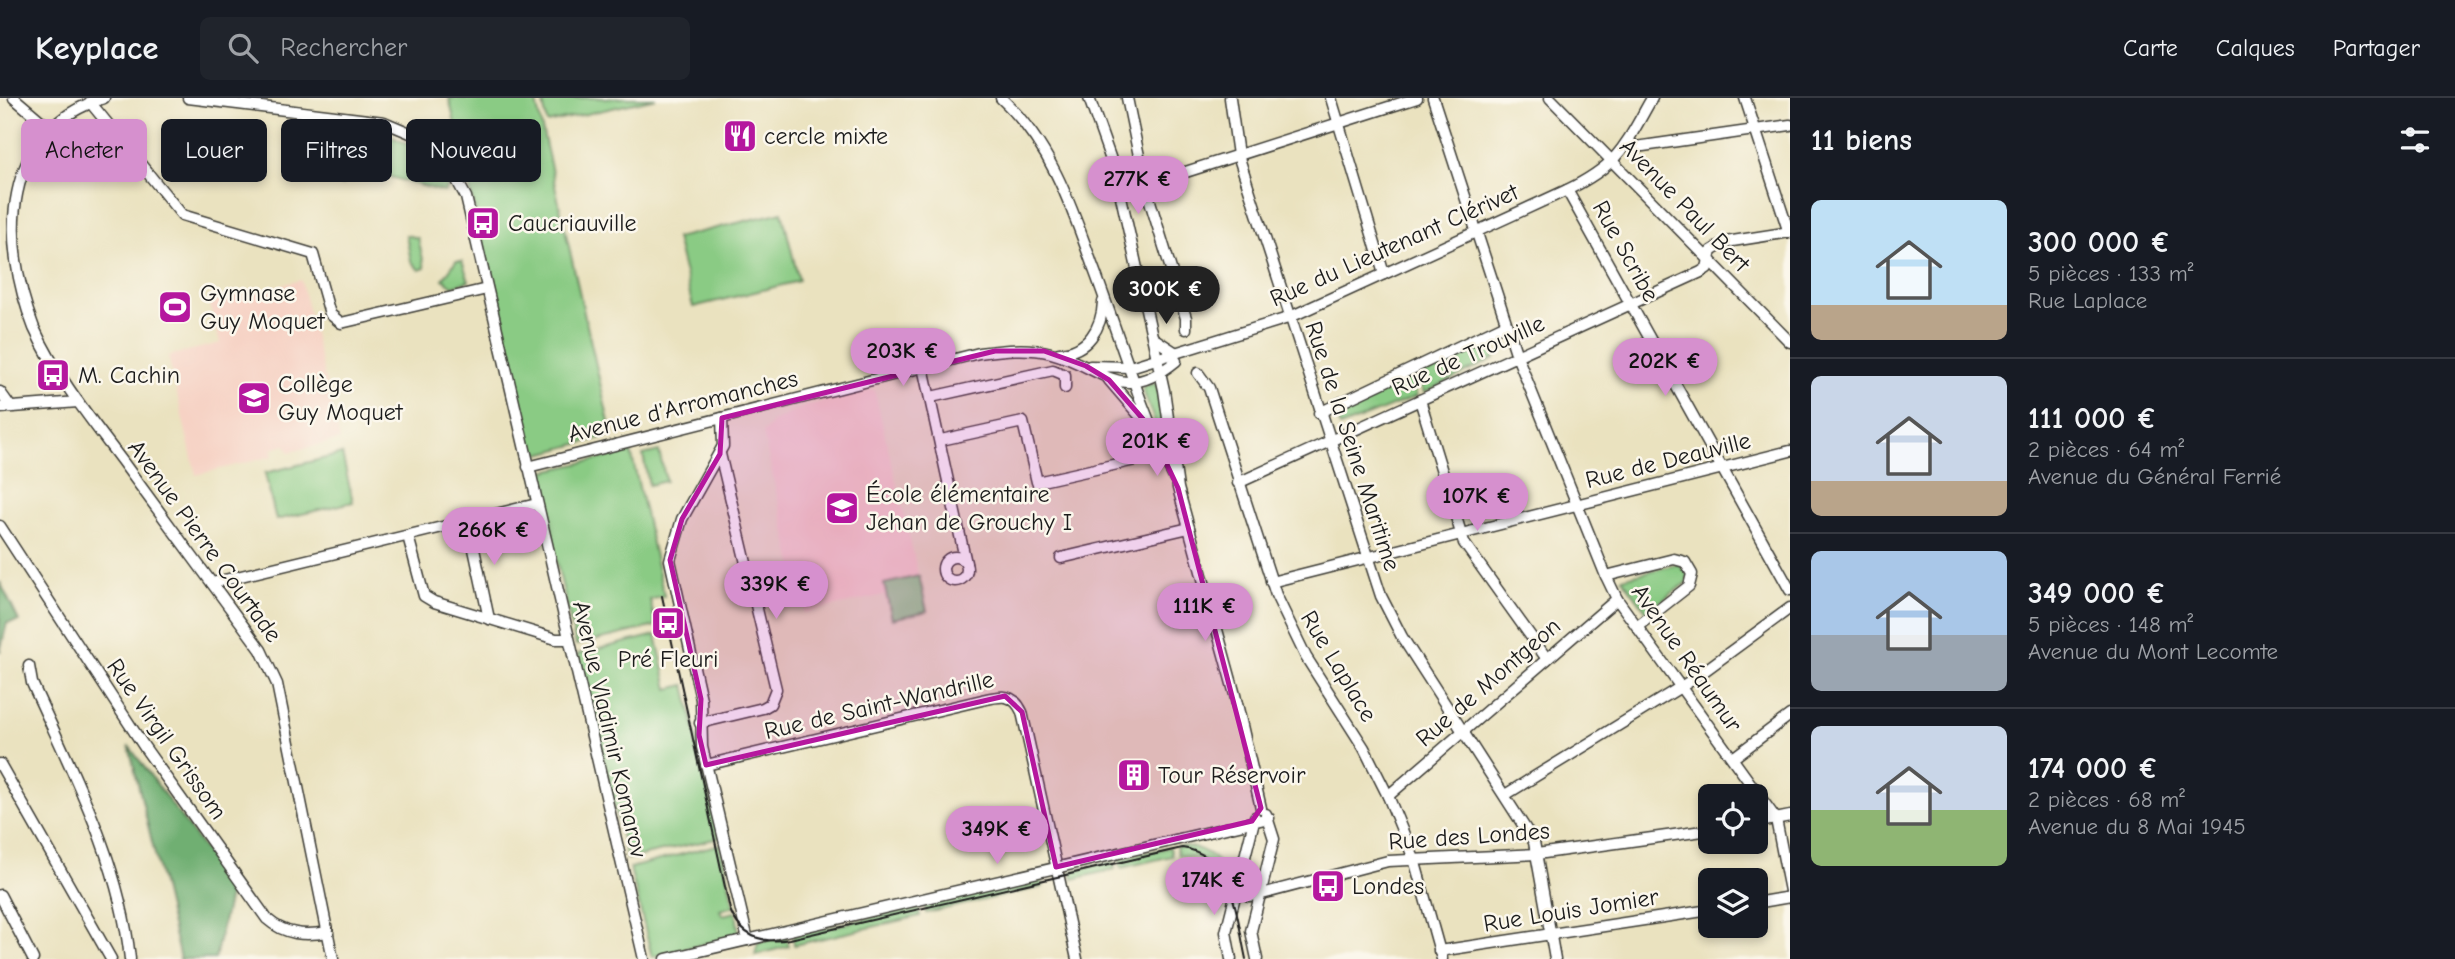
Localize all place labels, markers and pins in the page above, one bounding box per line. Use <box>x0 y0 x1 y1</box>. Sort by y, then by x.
restaurant icon: cercle mixte <box>721 117 759 155</box>
place label: cercle mixte <box>764 122 888 150</box>
pin: 277K € <box>1081 156 1195 216</box>
bus stop icon: Caucriauville <box>464 204 502 242</box>
place label: Caucriauville <box>508 209 637 237</box>
pin: 300K € <box>1109 266 1223 326</box>
place label: Gymnase Guy Moquet <box>200 279 326 335</box>
sports icon: Gymnase Guy Moquet <box>156 288 194 326</box>
pin: 203K € <box>846 328 960 388</box>
pin: 202K € <box>1608 338 1722 398</box>
bus stop icon: M. Cachin <box>34 356 72 394</box>
place label: M. Cachin <box>78 361 180 389</box>
place label: Collège Guy Moquet <box>278 370 404 426</box>
school or university icon: Collège Guy Moquet <box>235 379 273 417</box>
pin: 201K € <box>1100 418 1214 478</box>
pin: 107K € <box>1420 474 1534 533</box>
place label: École élémentaire Jehan de Grouchy I <box>866 480 1072 536</box>
school or university icon: École élémentaire Jehan de Grouchy I <box>823 489 861 527</box>
pin: 266K € <box>437 508 551 567</box>
pin: 339K € <box>719 561 833 621</box>
pin: 111K € <box>1148 584 1262 643</box>
bus stop icon: Pré Fleuri <box>649 604 687 642</box>
place label: Pré Fleuri <box>618 645 718 673</box>
building icon: Tour Réservoir <box>1115 756 1153 794</box>
place label: Tour Réservoir <box>1158 761 1306 789</box>
pin: 349K € <box>940 806 1054 866</box>
pin: 174K € <box>1157 858 1271 917</box>
bus stop icon: Londes <box>1309 867 1347 905</box>
place label: Londes <box>1352 872 1424 900</box>

